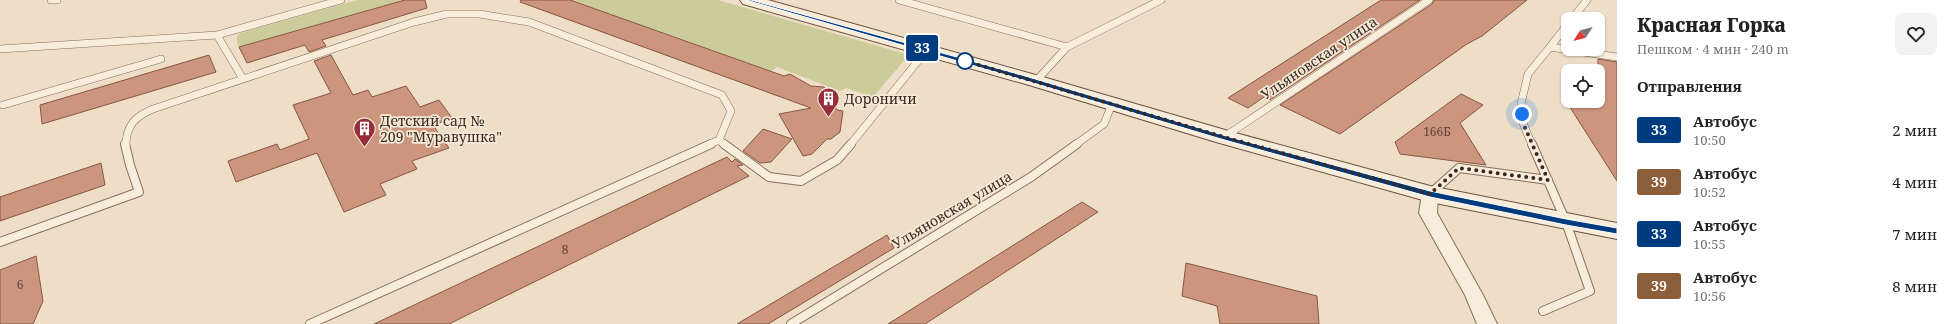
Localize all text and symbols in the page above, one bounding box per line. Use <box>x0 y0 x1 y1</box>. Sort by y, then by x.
street label: Ульяновская улица <box>1257 12 1381 104</box>
north arrow <box>1561 12 1605 56</box>
map controls <box>1561 12 1605 108</box>
text: Красная Горка <box>1637 12 1786 38</box>
button: heart <box>1895 13 1937 55</box>
line badge: 33 <box>904 35 940 61</box>
text: 33 <box>914 38 930 57</box>
text: Пешком · 4 мин · 240 m <box>1637 40 1789 58</box>
unlabelled marker <box>956 52 974 70</box>
button: locate <box>1561 64 1605 108</box>
text: Отправления <box>1637 76 1742 96</box>
building icon: Дороничи <box>815 86 841 119</box>
place label: Дороничи <box>844 89 917 108</box>
your location <box>1512 104 1532 124</box>
place label: Детский сад № 209 "Муравушка" <box>380 111 502 146</box>
text: Автобус <box>1693 111 1757 131</box>
building icon: Детский сад № 209 "Муравушка" <box>351 116 377 149</box>
text: 33 <box>1651 120 1667 139</box>
text: 2 мин <box>1892 120 1937 140</box>
house number: 166Б <box>1423 123 1451 140</box>
text: 10:50 <box>1693 131 1726 149</box>
text: Автобус <box>1693 163 1757 183</box>
street label: Ульяновская улица <box>888 166 1015 253</box>
text: 39 <box>1651 172 1667 191</box>
text: 4 мин <box>1892 172 1937 192</box>
text: 10:52 <box>1693 183 1726 201</box>
text: Автобус <box>1693 215 1757 235</box>
text: 33 <box>1651 224 1667 243</box>
text: 7 мин <box>1892 224 1937 244</box>
text: 10:55 <box>1693 235 1726 253</box>
house number: 8 <box>562 241 569 258</box>
text: Автобус <box>1693 267 1757 287</box>
house number: 6 <box>17 276 24 293</box>
text: 39 <box>1651 276 1667 295</box>
text: 8 мин <box>1892 276 1937 296</box>
text: 10:56 <box>1693 287 1726 305</box>

